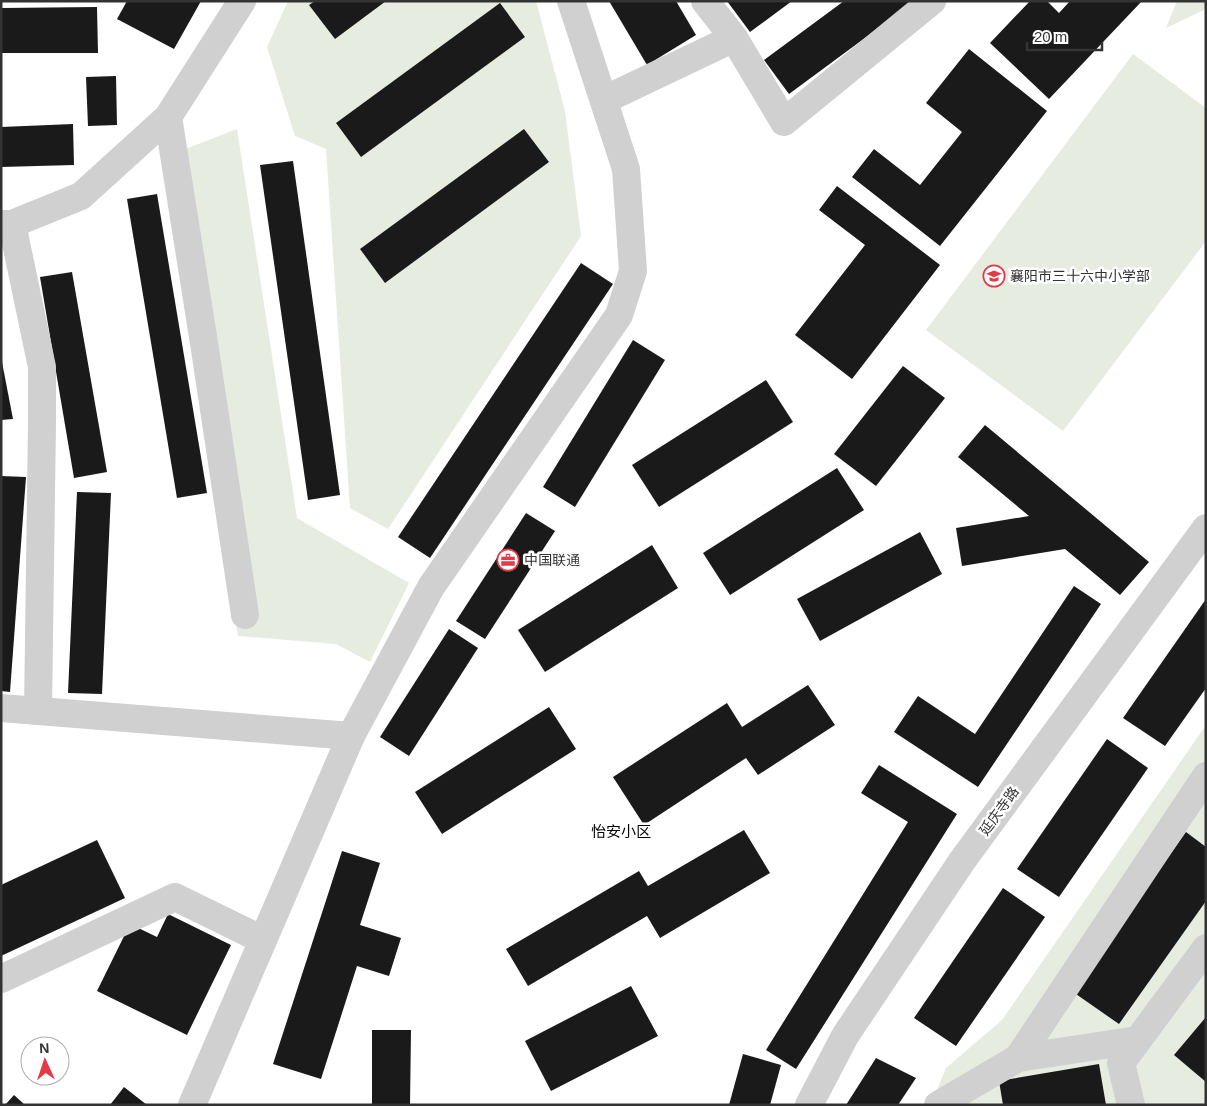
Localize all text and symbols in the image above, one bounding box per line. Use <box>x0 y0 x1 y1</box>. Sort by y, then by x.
scale bar <box>1027 20 1102 52</box>
text: 20 m <box>1034 28 1067 45</box>
school or university icon: 襄阳市三十六中小学部 <box>982 264 1006 288</box>
place label: 襄阳市三十六中小学部 <box>1010 268 1150 284</box>
office icon: 中国联通 <box>496 548 520 572</box>
place label: 中国联通 <box>524 552 580 568</box>
street label: 延庆寺路 <box>976 784 1022 838</box>
district label: 怡安小区 <box>591 823 651 840</box>
north arrow <box>20 1036 70 1086</box>
text: N <box>39 1040 50 1056</box>

